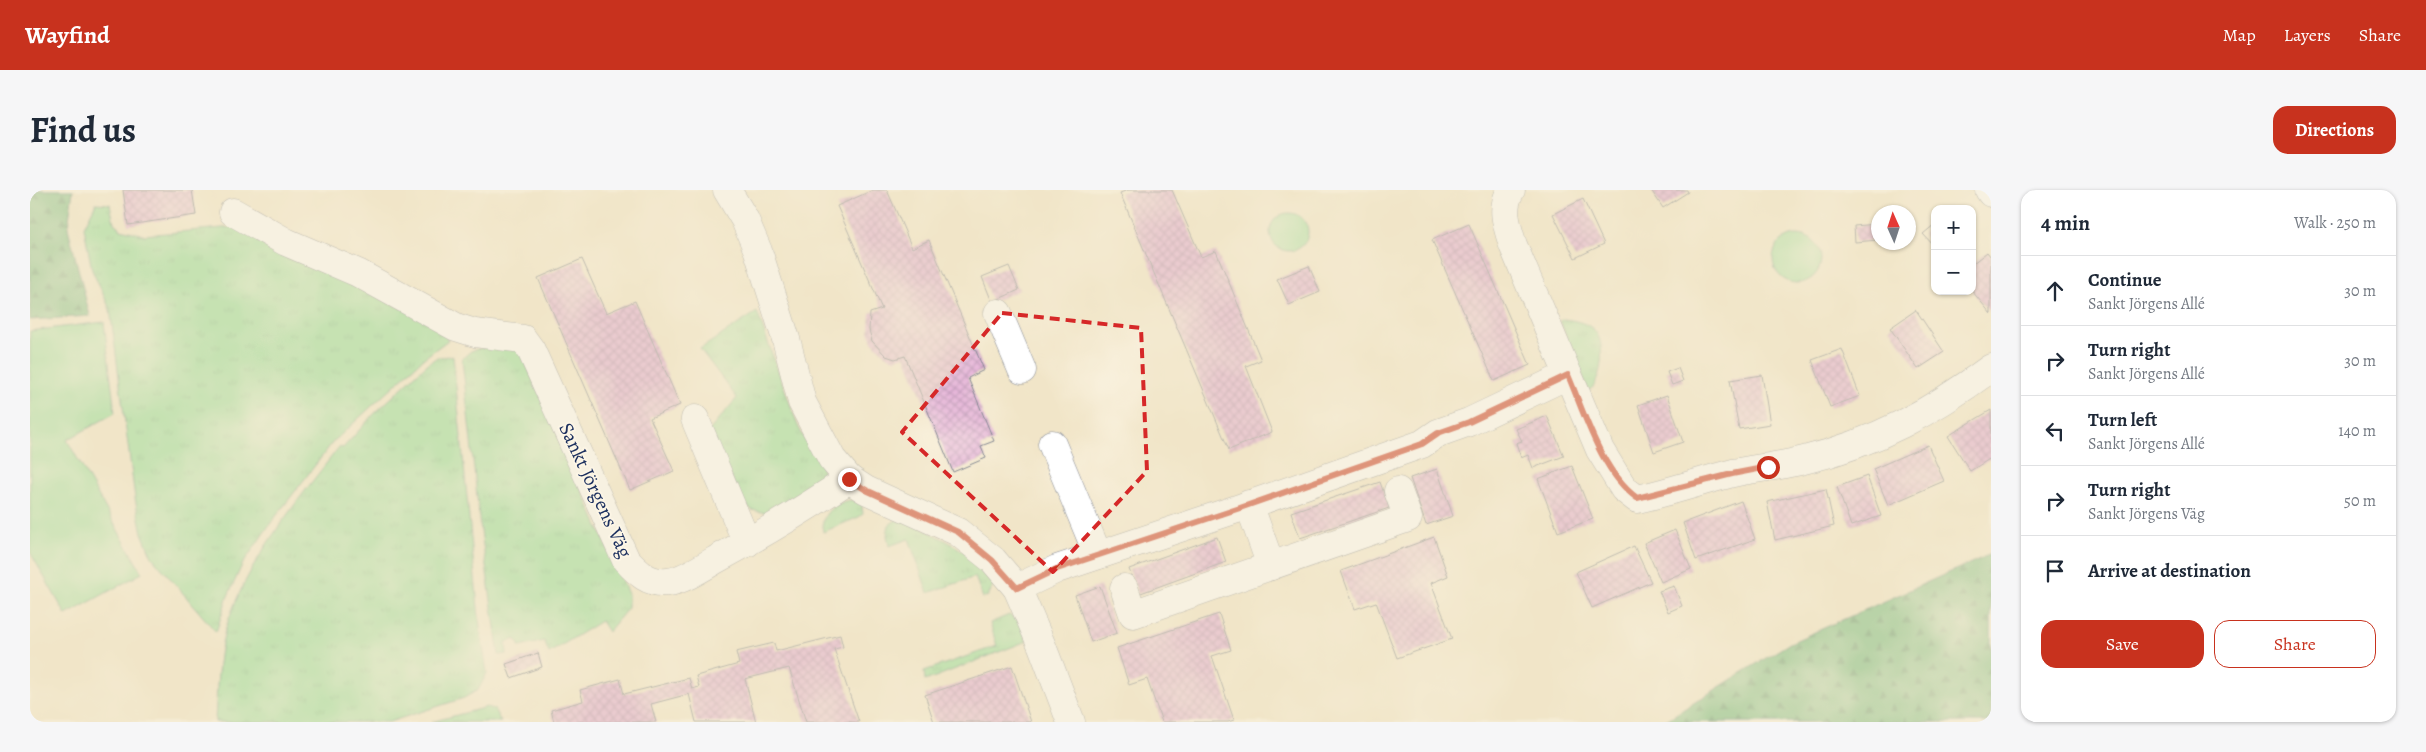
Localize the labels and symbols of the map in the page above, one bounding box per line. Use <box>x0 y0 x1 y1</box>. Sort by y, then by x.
north arrow <box>1871 205 1916 250</box>
street label: Sankt Jörgens Väg <box>552 418 639 562</box>
route start <box>1757 456 1780 479</box>
route end <box>838 468 861 491</box>

